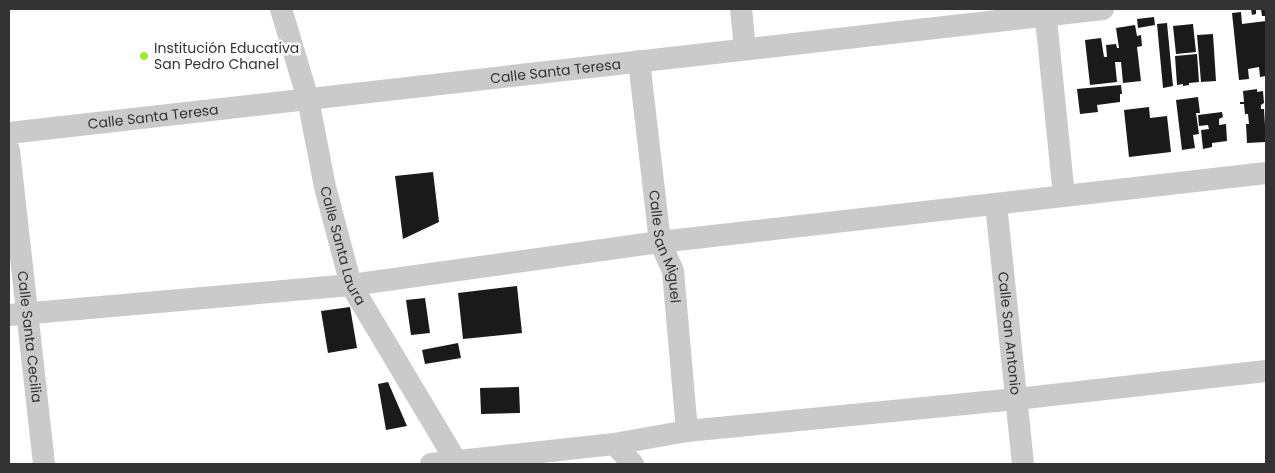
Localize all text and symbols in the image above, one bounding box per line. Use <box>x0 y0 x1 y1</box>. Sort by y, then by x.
place label: Institución Educativa San Pedro Chanel <box>154 38 299 74</box>
marker: Institución Educativa San Pedro Chanel <box>138 50 150 62</box>
street label: Calle Santa Teresa <box>489 54 622 88</box>
street label: Calle Santa Teresa <box>87 99 220 134</box>
street label: Calle Santa Laura <box>315 184 371 309</box>
street label: Calle San Miguel <box>644 189 686 304</box>
street label: Calle Santa Cecilia <box>13 270 47 404</box>
street label: Calle San Antonio <box>993 271 1026 396</box>

